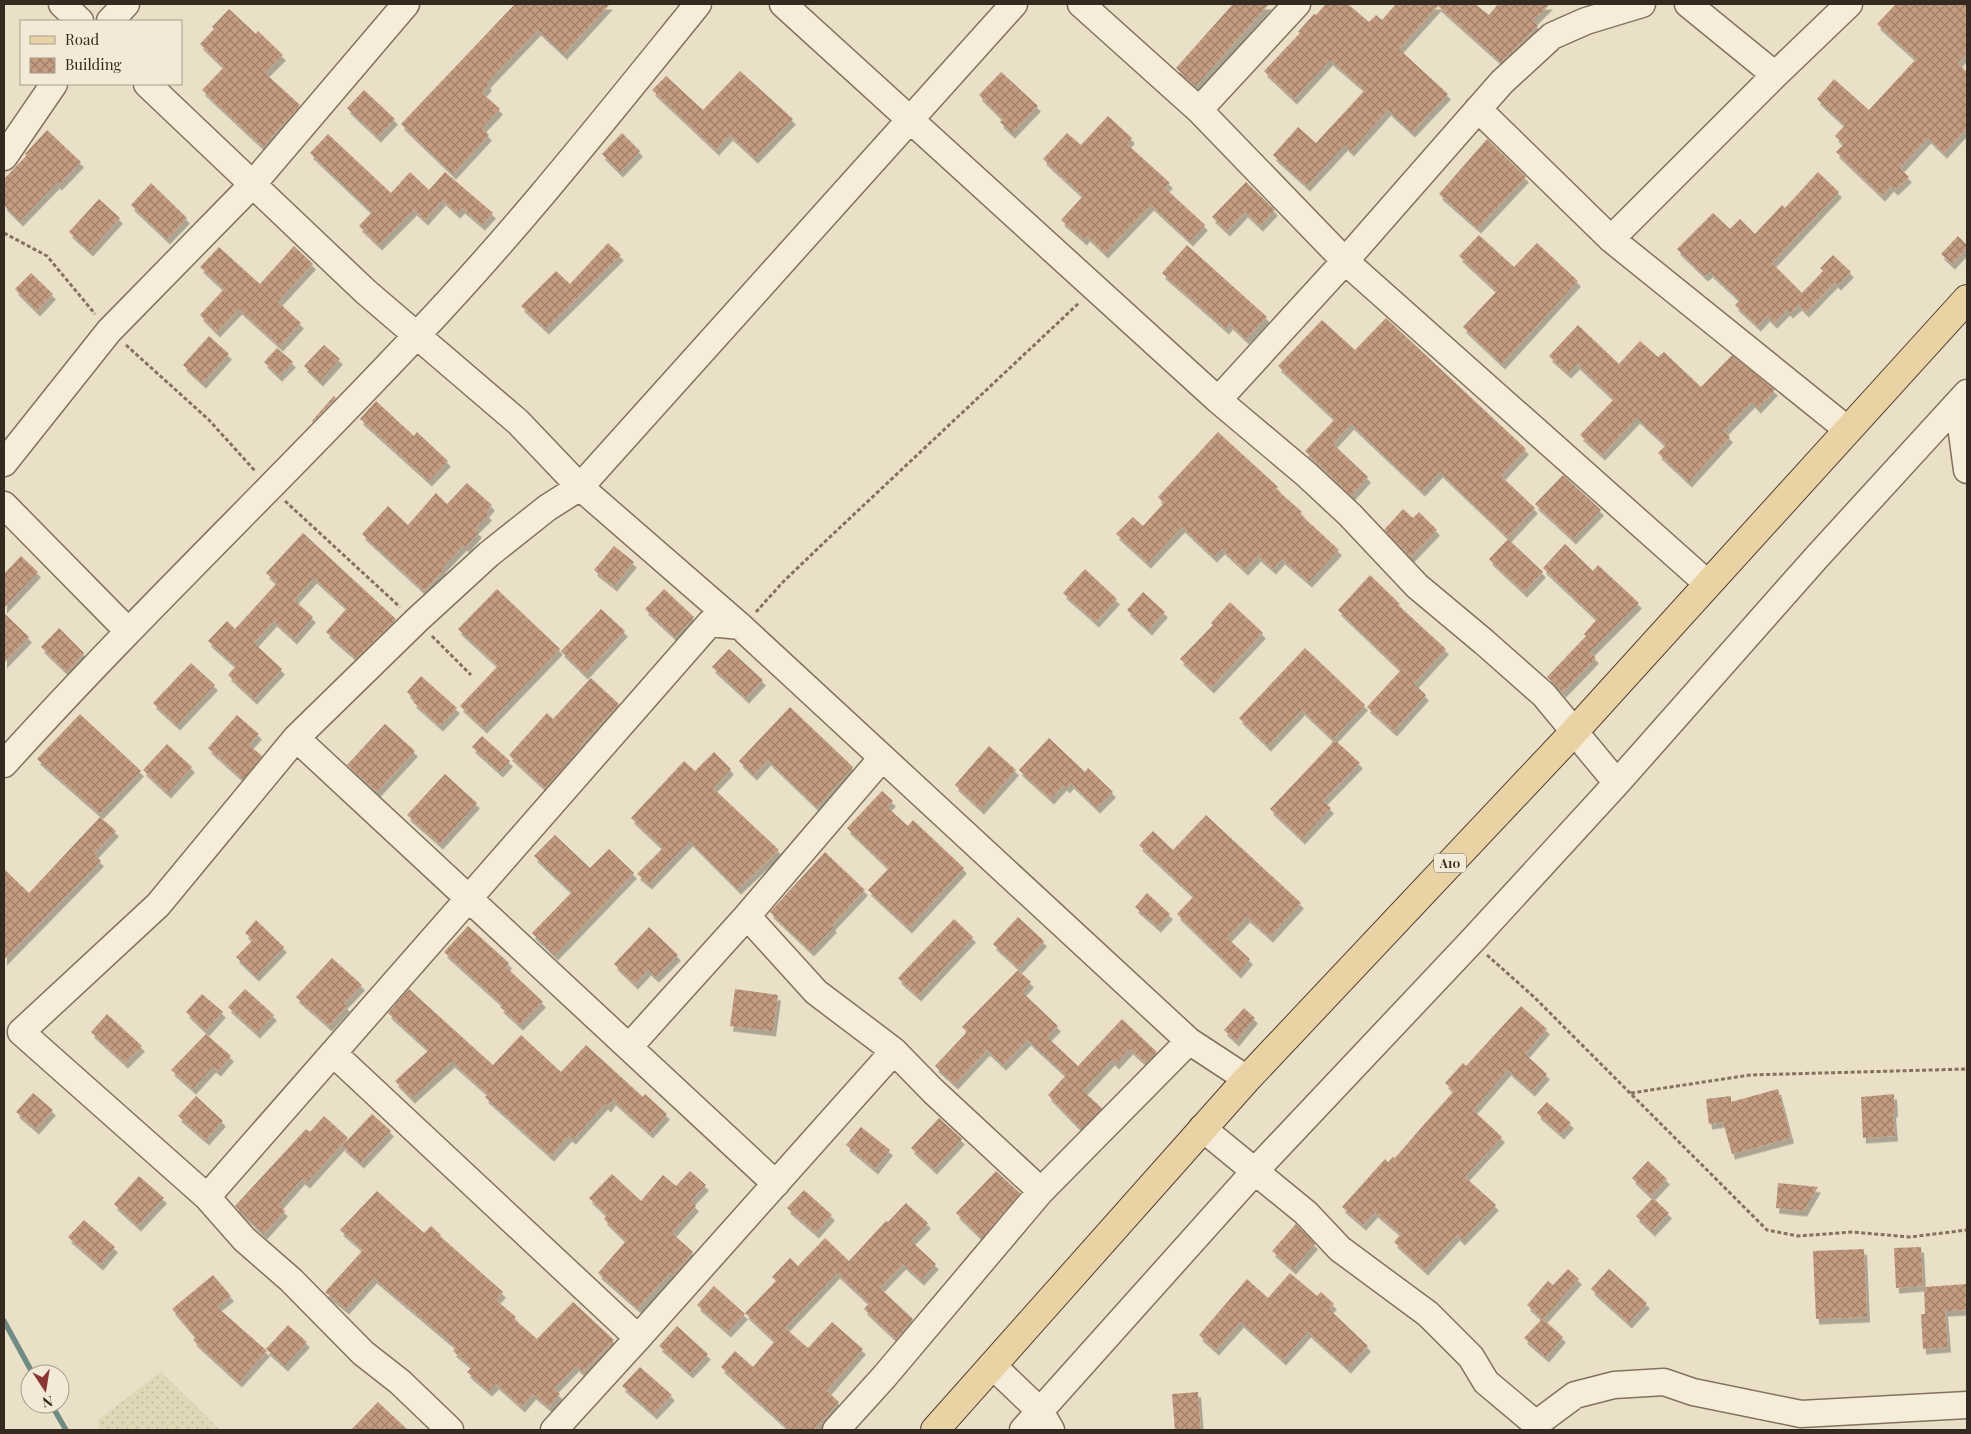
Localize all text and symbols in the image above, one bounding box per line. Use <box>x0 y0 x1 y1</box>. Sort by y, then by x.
legend <box>20 20 182 85</box>
text: Road <box>65 29 99 49</box>
text: Building <box>65 54 122 74</box>
road number: A10 <box>1434 854 1466 872</box>
north arrow <box>20 1364 70 1414</box>
text: N <box>41 1392 55 1413</box>

